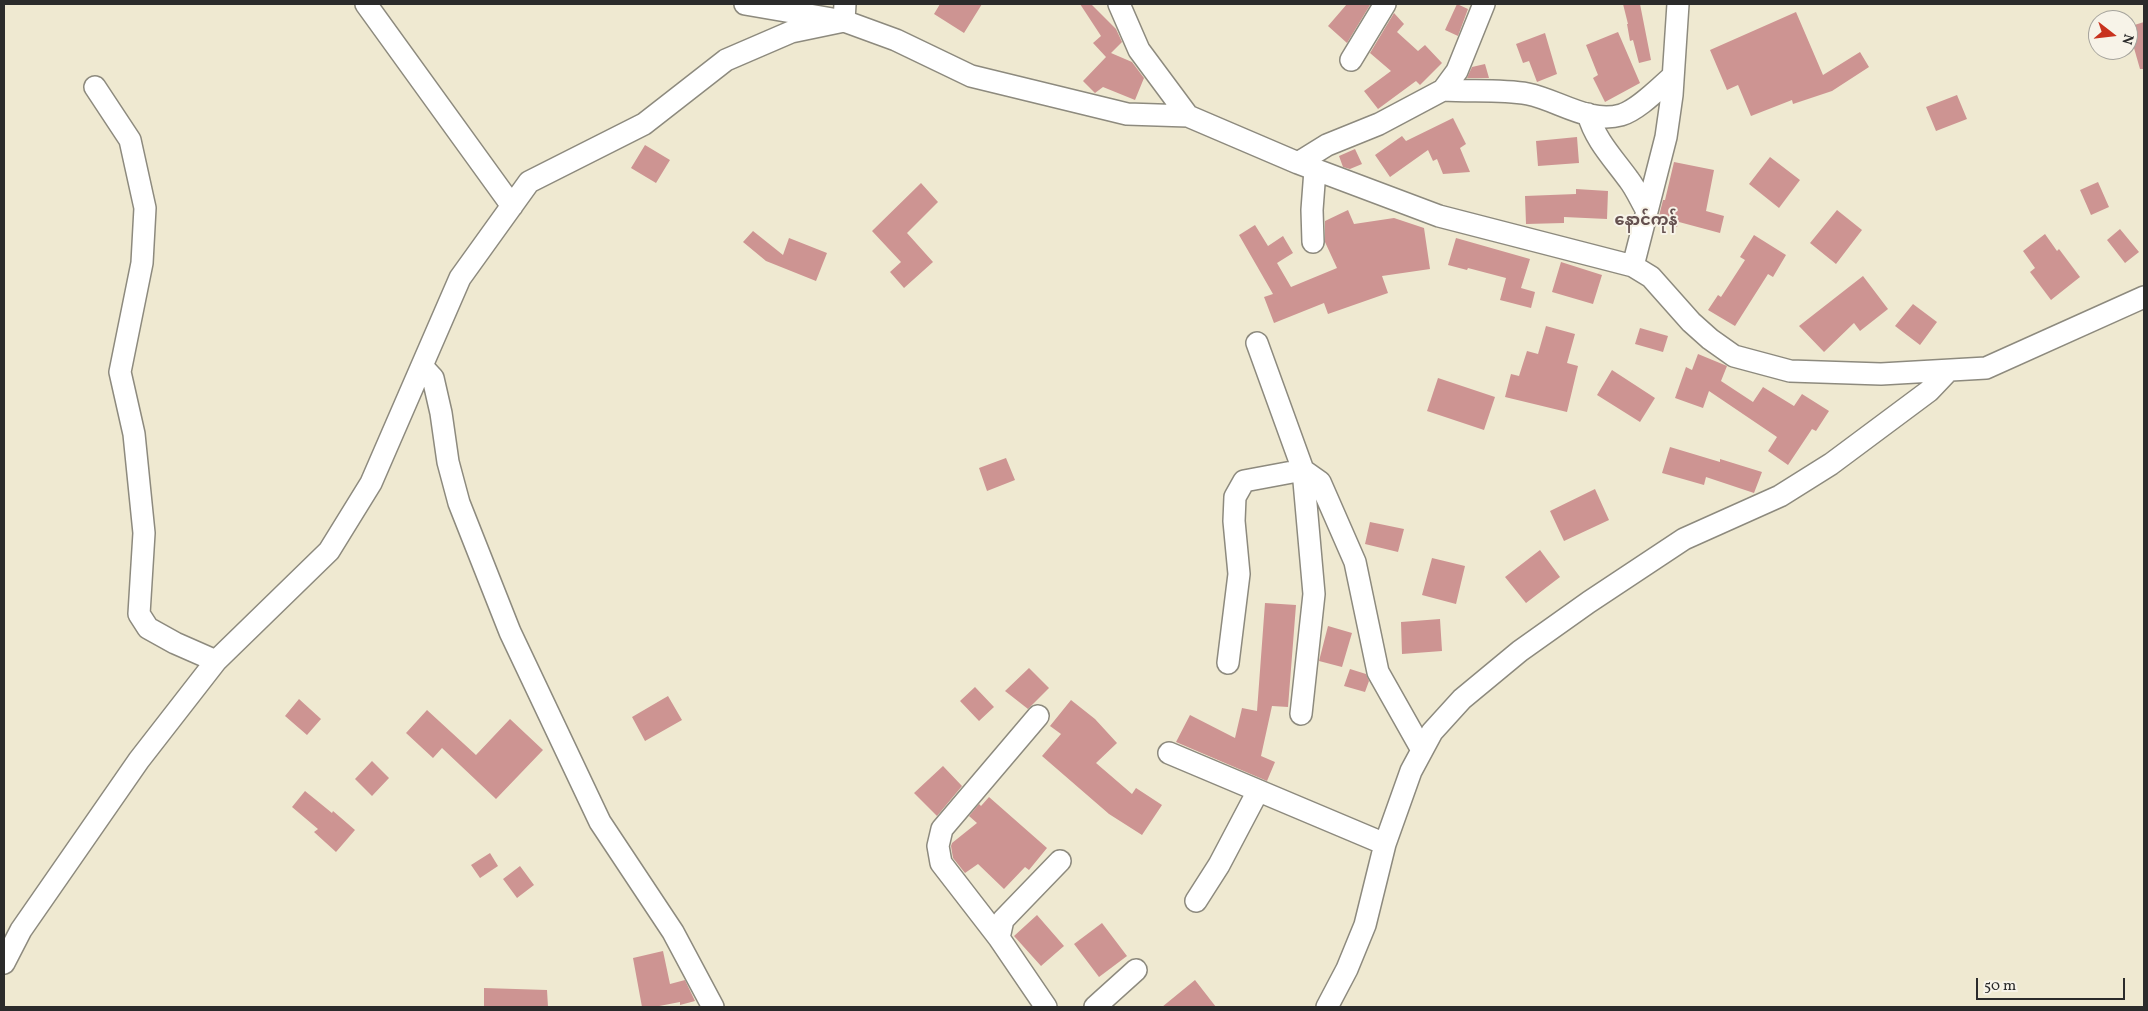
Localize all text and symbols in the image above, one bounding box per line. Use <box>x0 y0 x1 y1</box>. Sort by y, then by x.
north arrow <box>2088 10 2138 60</box>
text: N <box>2116 31 2137 46</box>
district label: နောင်ကုန် <box>1615 212 1677 232</box>
scale bar <box>1978 968 2127 1000</box>
text: 50 m <box>1984 976 2016 997</box>

